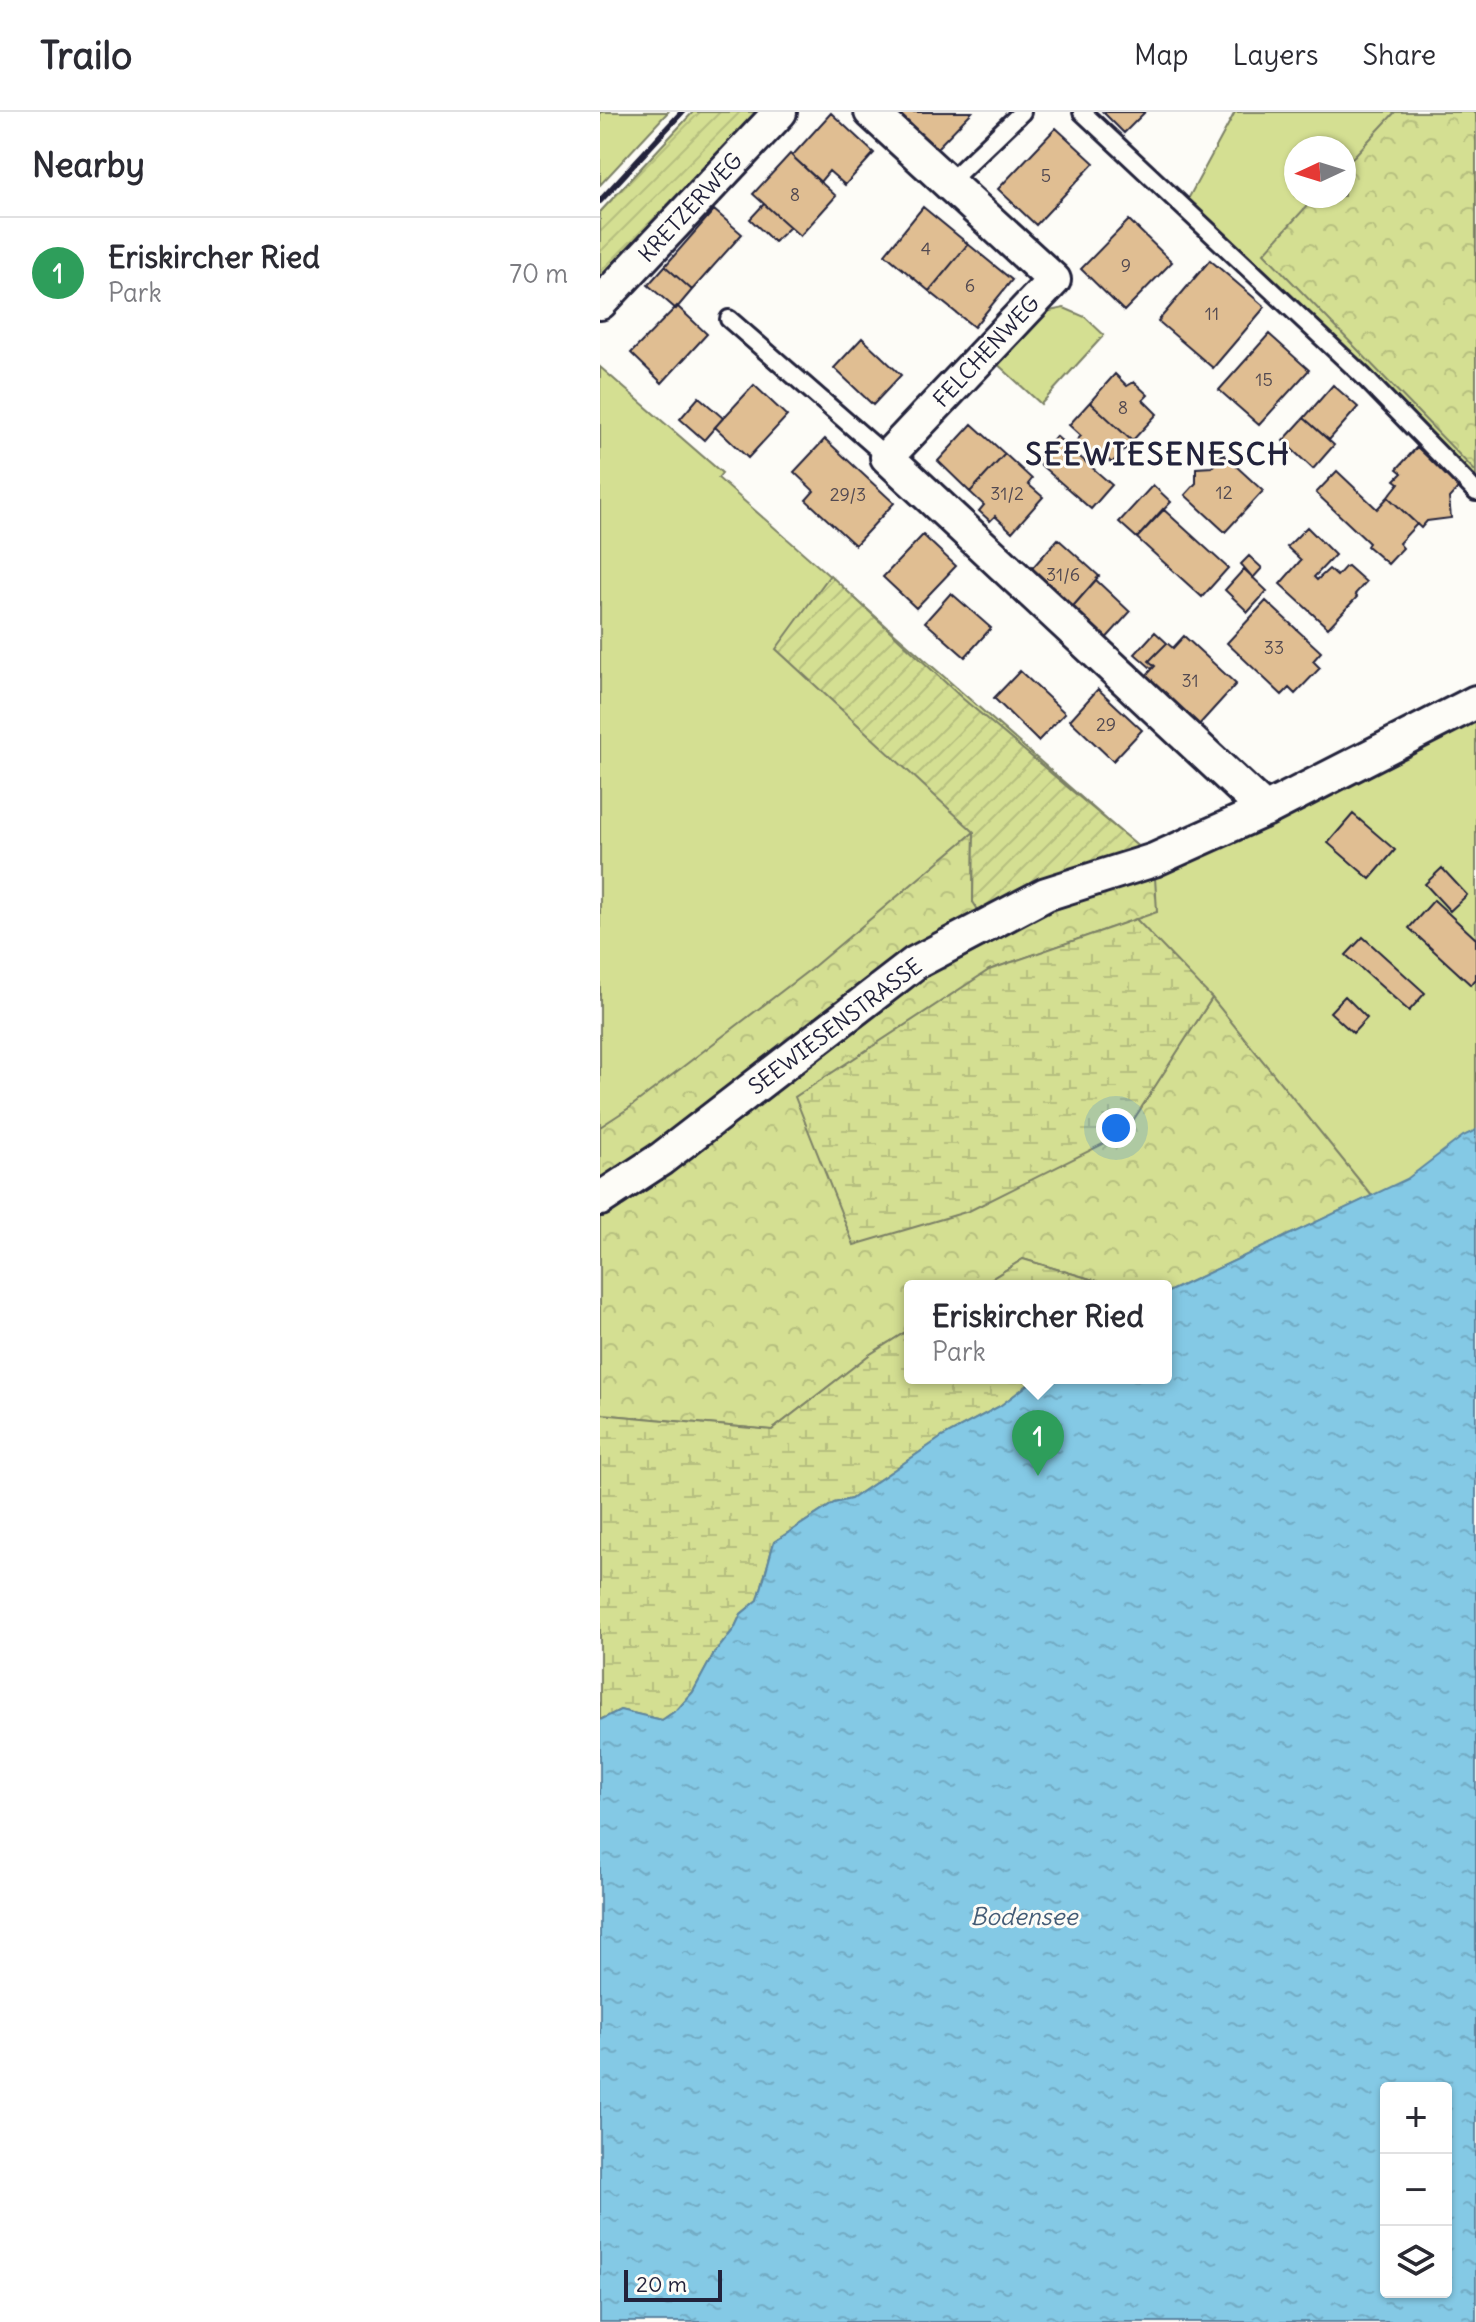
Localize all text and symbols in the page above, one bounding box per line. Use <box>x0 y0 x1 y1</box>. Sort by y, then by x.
text: Trailo <box>40 32 132 79</box>
text: Map <box>1134 37 1189 73</box>
text: Layers <box>1233 37 1319 73</box>
text: Share <box>1363 37 1436 73</box>
north arrow <box>1284 136 1356 208</box>
text: Nearby <box>32 143 145 186</box>
street label: KRETZERWEG <box>632 146 748 268</box>
house number: 5 <box>1041 164 1051 187</box>
house number: 8 <box>790 183 800 206</box>
house number: 4 <box>921 237 931 260</box>
text: Eriskircher Ried <box>108 238 320 276</box>
house number: 9 <box>1121 254 1131 277</box>
text: 1 <box>53 257 63 290</box>
text: 70 m <box>509 257 568 290</box>
house number: 6 <box>965 274 975 297</box>
text: Park <box>108 276 162 309</box>
street label: FELCHENWEG <box>927 289 1045 413</box>
house number: 11 <box>1205 302 1219 325</box>
house number: 15 <box>1255 368 1273 391</box>
house number: 8 <box>1118 396 1128 419</box>
district label: SEEWIESENESCH <box>1025 435 1291 473</box>
house number: 12 <box>1215 481 1233 504</box>
house number: 31/2 <box>990 482 1024 505</box>
house number: 29/3 <box>830 483 866 506</box>
house number: 31/6 <box>1046 563 1080 586</box>
house number: 33 <box>1264 636 1284 659</box>
house number: 31 <box>1181 669 1199 692</box>
house number: 29 <box>1096 713 1116 736</box>
street label: SEEWIESENSTRASSE <box>743 952 927 1100</box>
your location <box>1096 1108 1136 1148</box>
popup <box>904 1280 1172 1384</box>
text: Eriskircher Ried <box>932 1297 1144 1335</box>
text: Park <box>932 1335 986 1368</box>
pin: 1 <box>1012 1410 1064 1476</box>
water label: Bodensee <box>971 1901 1079 1931</box>
map controls <box>1380 2082 1452 2298</box>
button: + <box>1380 2082 1452 2154</box>
button: − <box>1380 2154 1452 2226</box>
button: layers <box>1380 2226 1452 2298</box>
scale bar <box>624 2266 722 2302</box>
text: 20 m <box>636 2270 687 2298</box>

